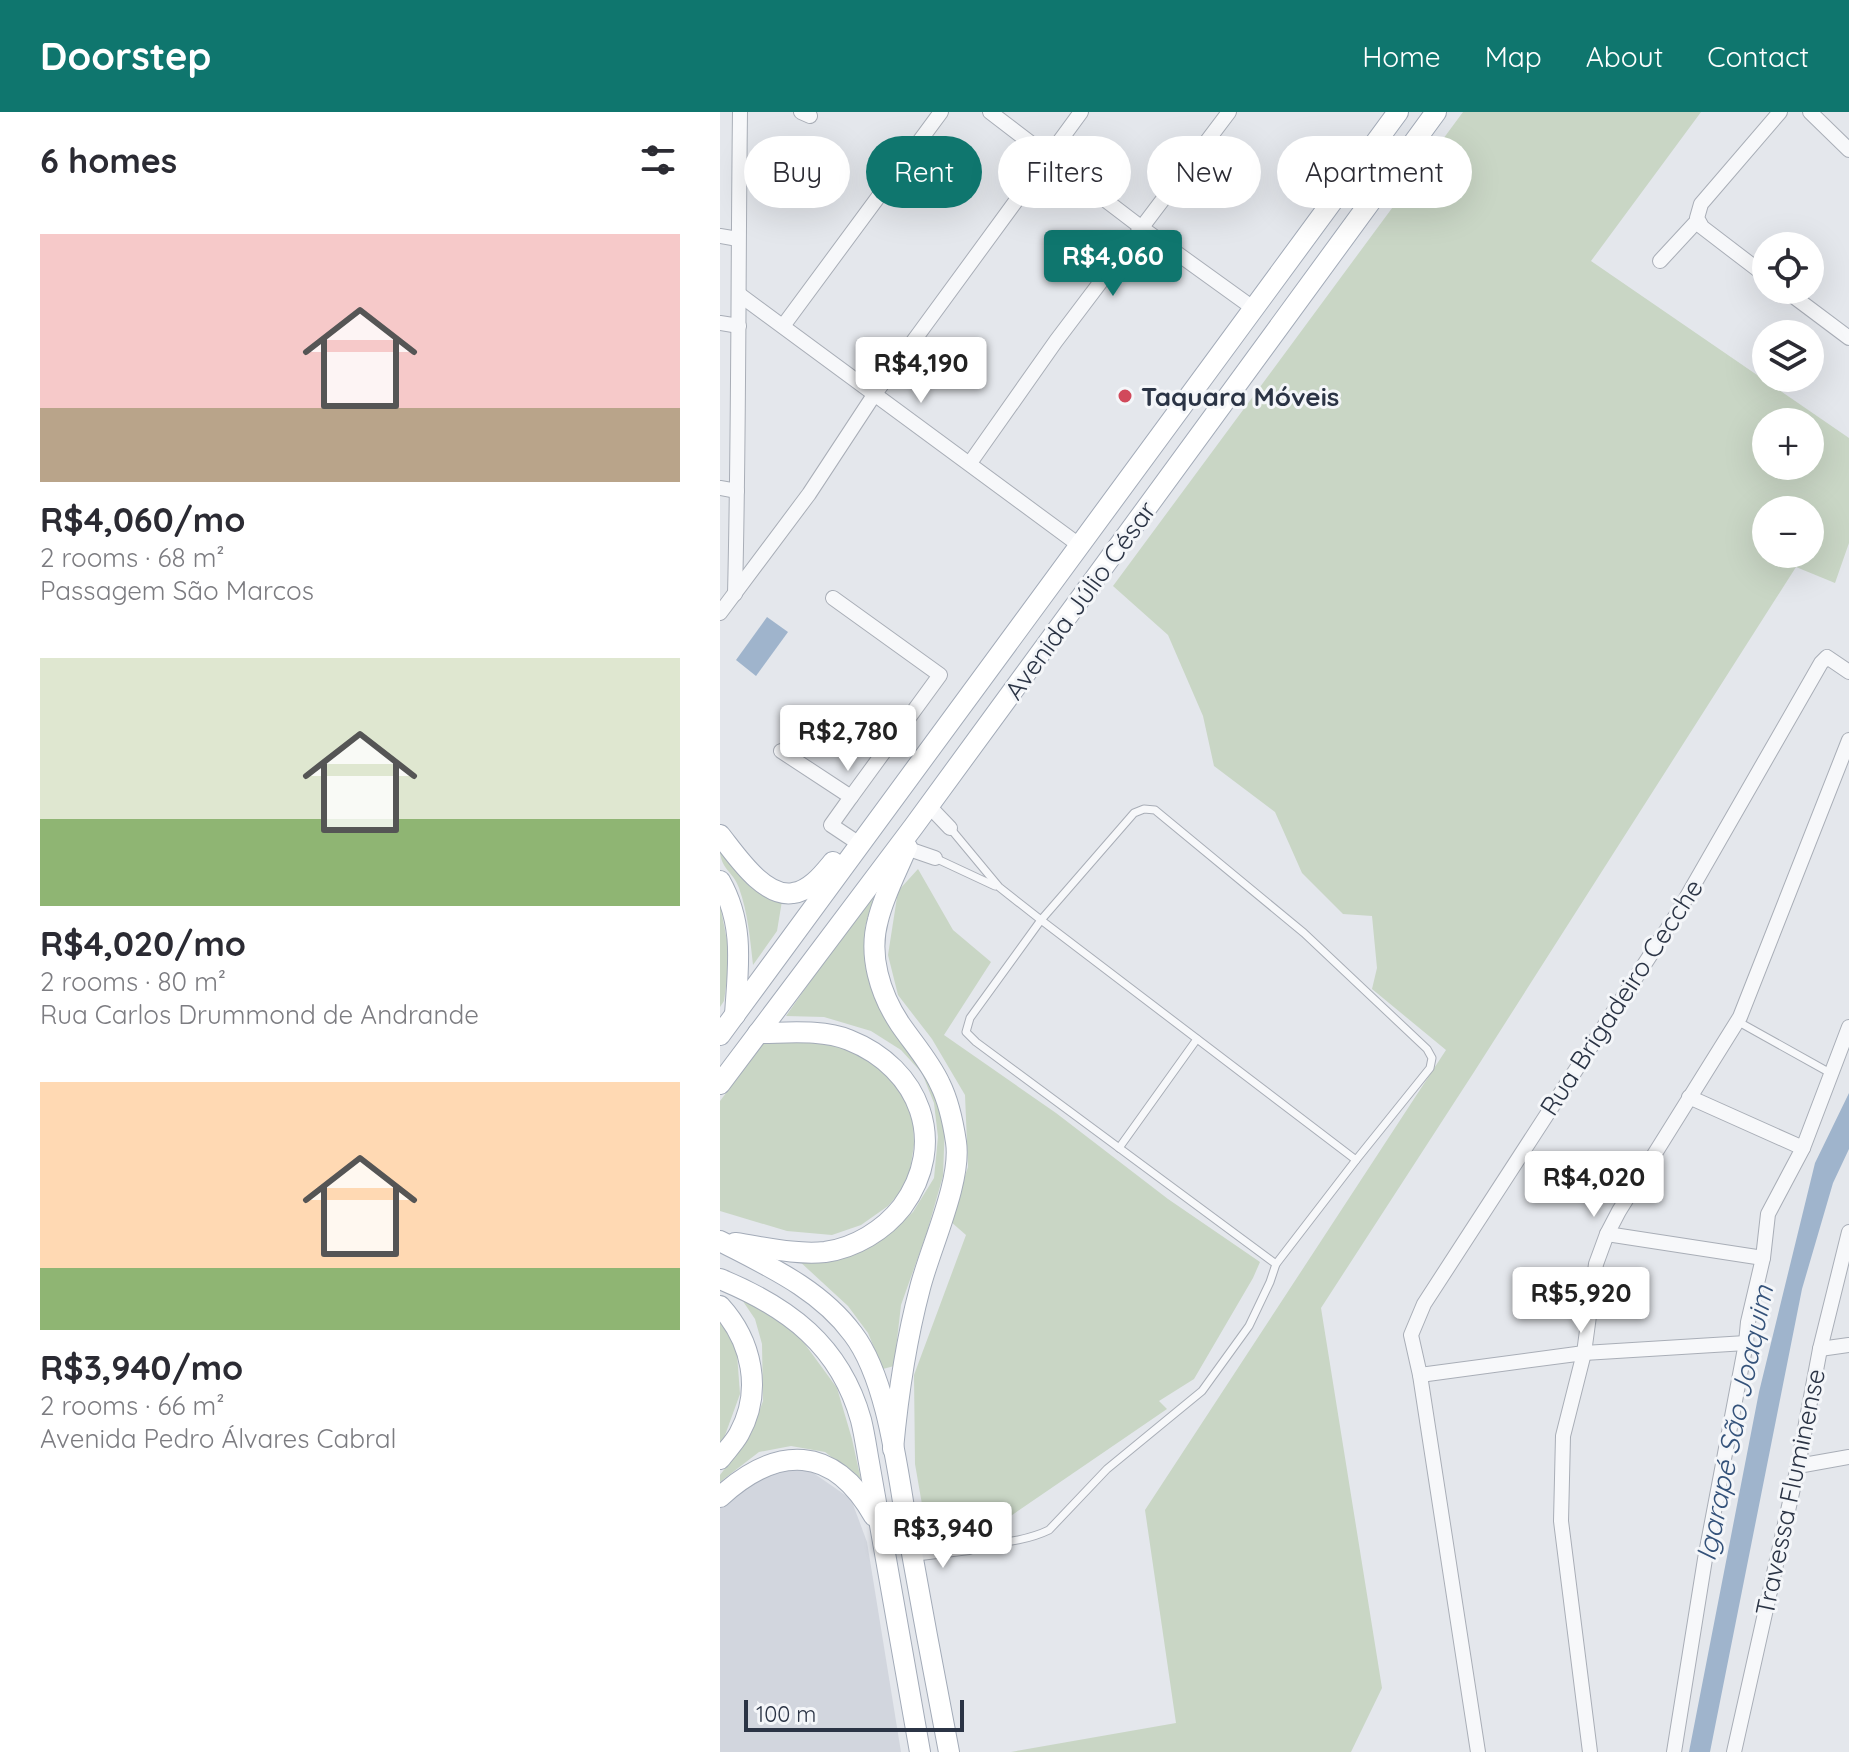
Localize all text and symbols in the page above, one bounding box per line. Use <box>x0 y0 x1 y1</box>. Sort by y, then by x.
text: Doorstep <box>40 32 211 80</box>
text: Home <box>1362 39 1441 74</box>
text: Map <box>1485 39 1542 74</box>
text: About <box>1586 39 1663 74</box>
text: Contact <box>1707 39 1809 74</box>
chip: Buy <box>744 136 850 208</box>
chip: Rent <box>866 136 982 208</box>
chip: Filters <box>998 136 1131 208</box>
chip: New <box>1147 136 1261 208</box>
chip: Apartment <box>1277 136 1472 208</box>
icon: filters <box>636 138 680 182</box>
text: 6 homes <box>40 139 177 182</box>
pin: R$4,060 <box>1039 230 1187 298</box>
map controls <box>1752 232 1824 568</box>
button: locate <box>1752 232 1824 304</box>
text: R$4,060 <box>1062 239 1164 272</box>
icon: home <box>288 286 432 430</box>
button: layers <box>1752 320 1824 392</box>
pin: R$4,190 <box>847 337 995 405</box>
text: R$4,190 <box>874 346 968 379</box>
place label: Taquara Móveis <box>1141 380 1339 413</box>
marker: Taquara Móveis <box>1116 387 1134 405</box>
button: + <box>1752 408 1824 480</box>
street label: Avenida Júlio César <box>997 494 1163 706</box>
button: − <box>1752 496 1824 568</box>
text: R$4,060/mo <box>40 498 245 541</box>
text: 2 rooms · 68 m² <box>40 541 225 574</box>
text: Passagem São Marcos <box>40 574 314 607</box>
pin: R$2,780 <box>774 705 922 773</box>
icon: home <box>288 710 432 854</box>
text: R$2,780 <box>798 714 898 747</box>
street label: Rua Brigadeiro Cecche <box>1532 872 1710 1122</box>
text: R$4,020/mo <box>40 922 246 965</box>
text: 2 rooms · 80 m² <box>40 965 226 998</box>
text: Rua Carlos Drummond de Andrande <box>40 998 479 1031</box>
icon: home <box>288 1134 432 1278</box>
pin: R$4,020 <box>1520 1151 1668 1219</box>
text: R$4,020 <box>1543 1160 1645 1193</box>
pin: R$5,920 <box>1507 1267 1655 1335</box>
text: R$5,920 <box>1530 1276 1632 1309</box>
water label: Igarapé São Joaquim <box>1688 1282 1780 1564</box>
text: R$3,940/mo <box>40 1346 243 1389</box>
street label: Travessa Fluminense <box>1748 1366 1832 1618</box>
text: 2 rooms · 66 m² <box>40 1389 225 1422</box>
text: Avenida Pedro Álvares Cabral <box>40 1422 397 1455</box>
pin: R$3,940 <box>869 1502 1017 1570</box>
text: R$3,940 <box>893 1511 993 1544</box>
scale bar <box>744 1696 964 1732</box>
text: 100 m <box>756 1700 816 1728</box>

